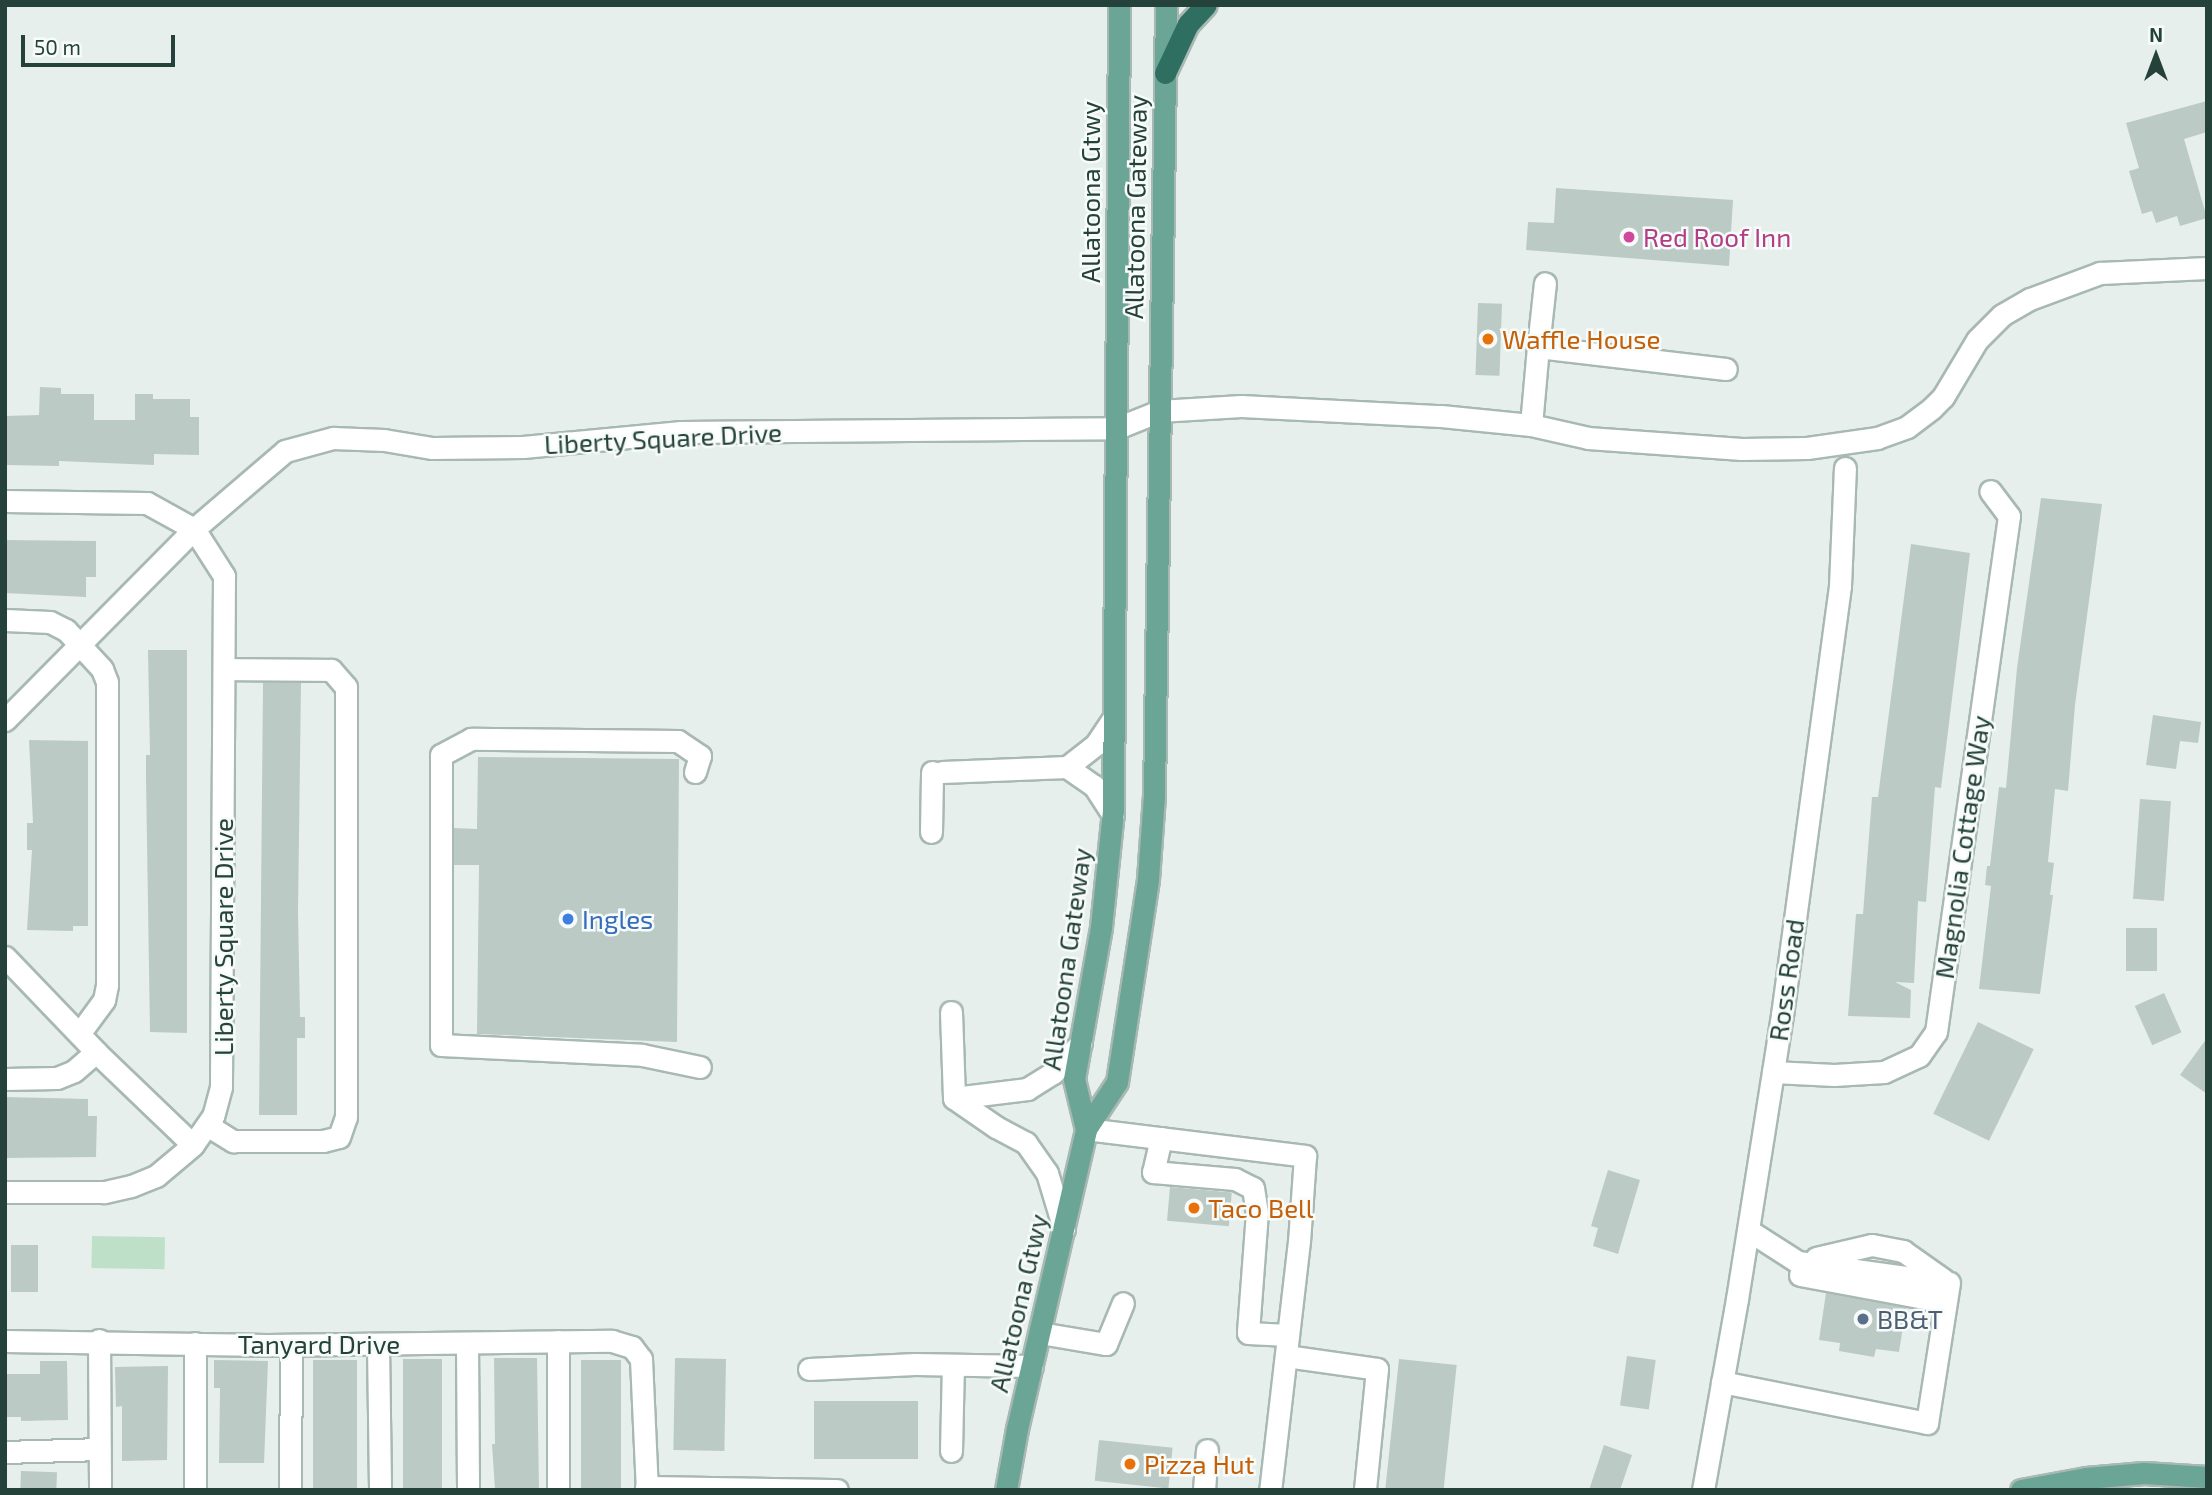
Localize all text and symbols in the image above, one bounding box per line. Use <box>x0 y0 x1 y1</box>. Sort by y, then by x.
scale bar <box>24 21 178 65</box>
north arrow <box>2121 21 2191 91</box>
text: N <box>2149 23 2163 46</box>
text: 50 m <box>34 34 81 59</box>
street label: Allatoona Gateway <box>1117 95 1153 319</box>
street label: Allatoona Gtwy <box>1074 101 1106 283</box>
place label: Red Roof Inn <box>1643 221 1792 253</box>
marker: Red Roof Inn <box>1621 229 1637 245</box>
place label: Waffle House <box>1502 323 1660 355</box>
marker: Waffle House <box>1480 331 1496 347</box>
street label: Liberty Square Drive <box>543 416 783 460</box>
street label: Magnolia Cottage Way <box>1928 713 1996 981</box>
street label: Liberty Square Drive <box>207 818 239 1056</box>
street label: Allatoona Gateway <box>1035 846 1097 1072</box>
place label: Ingles <box>582 903 653 935</box>
marker: Ingles <box>560 911 576 927</box>
street label: Ross Road <box>1762 917 1810 1043</box>
place label: Taco Bell <box>1208 1192 1314 1224</box>
marker: Taco Bell <box>1186 1200 1202 1216</box>
street label: Allatoona Gtwy <box>982 1211 1054 1395</box>
place label: BB&T <box>1877 1303 1943 1335</box>
marker: BB&T <box>1855 1311 1871 1327</box>
street label: Tanyard Drive <box>238 1328 400 1360</box>
place label: Pizza Hut <box>1144 1448 1254 1480</box>
marker: Pizza Hut <box>1122 1456 1138 1472</box>

